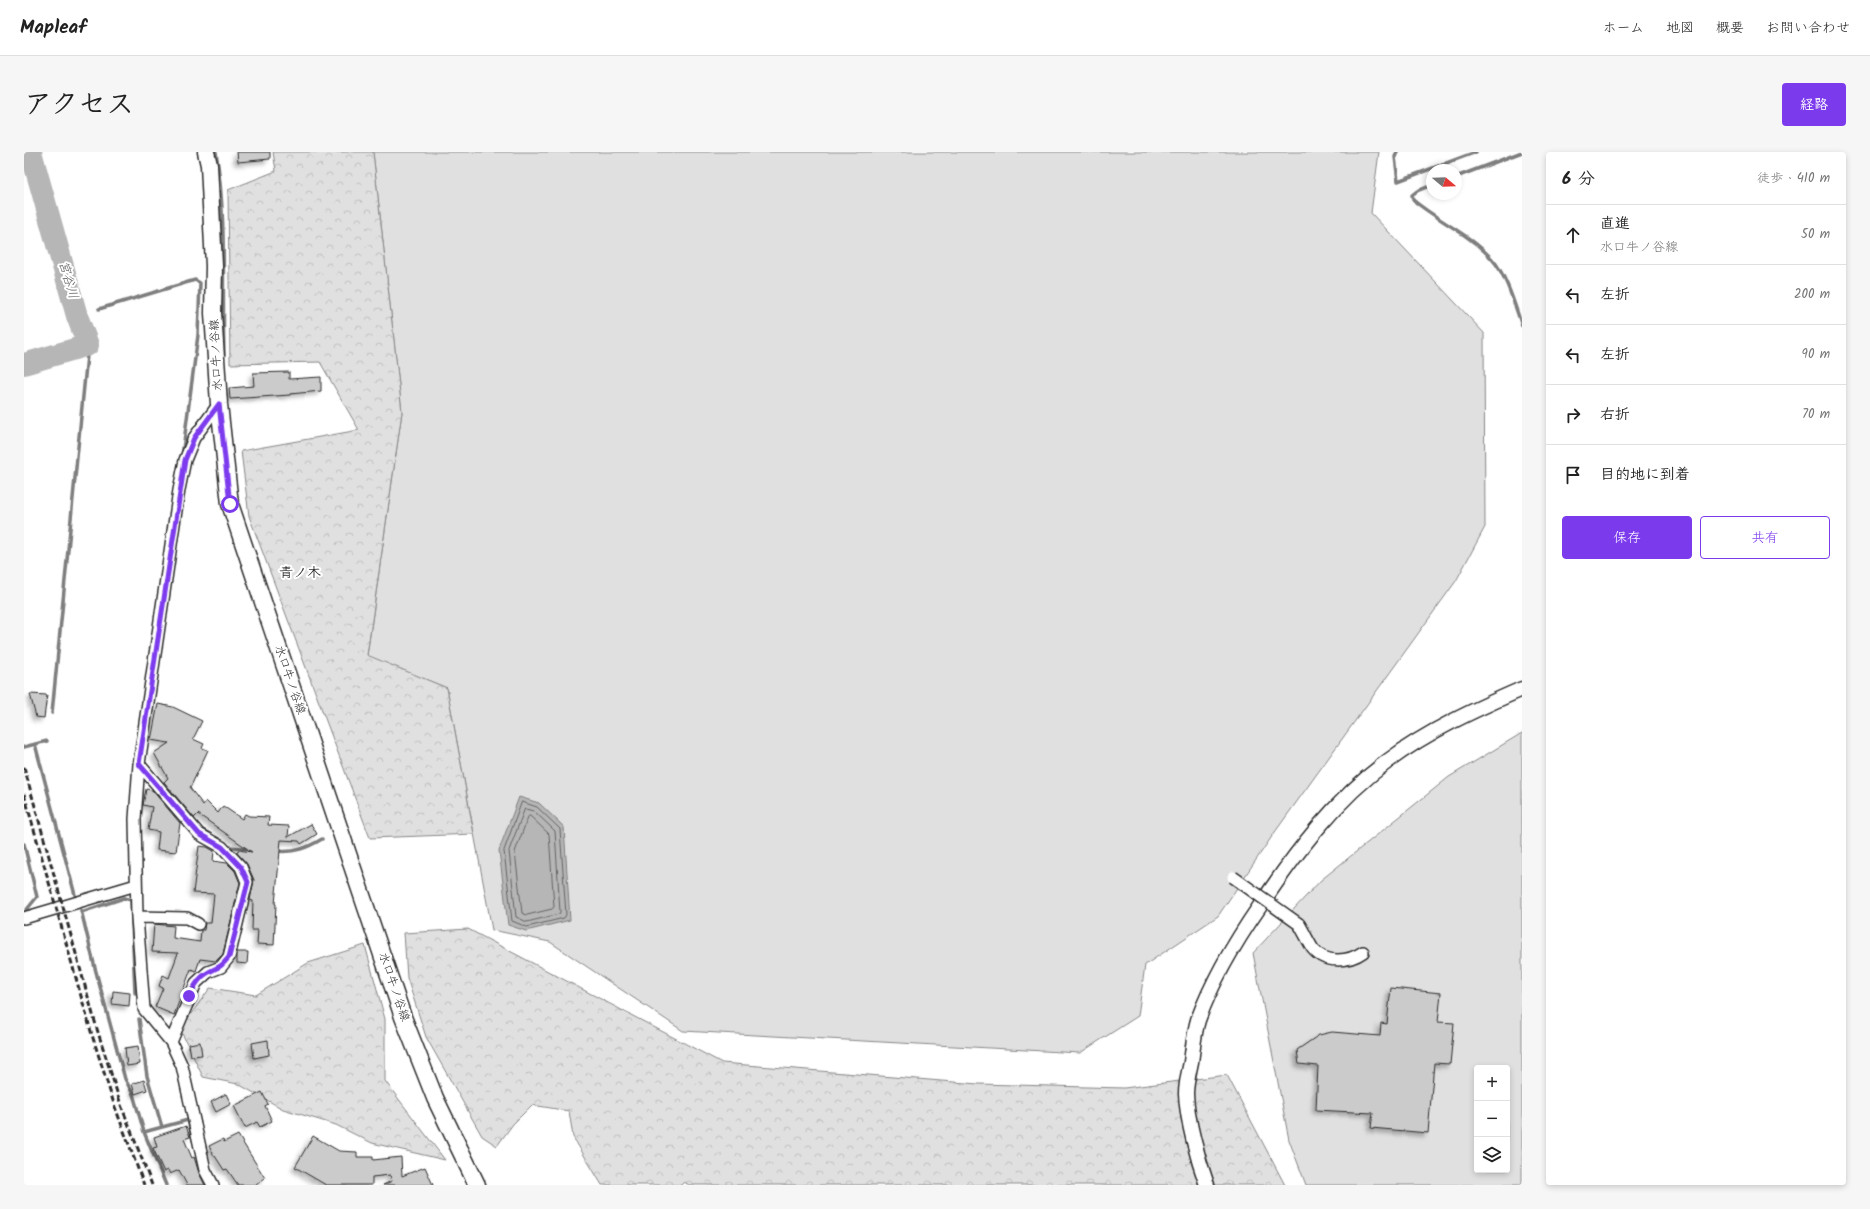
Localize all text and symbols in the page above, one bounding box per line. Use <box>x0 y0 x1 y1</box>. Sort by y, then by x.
text: Mapleaf <box>20 13 87 43</box>
text: ホーム <box>1603 17 1644 39</box>
text: 地図 <box>1666 17 1694 39</box>
text: 概要 <box>1716 17 1744 39</box>
text: お問い合わせ <box>1766 17 1850 39</box>
text: アクセス <box>24 83 134 128</box>
button: 経路 <box>1782 83 1846 126</box>
north arrow <box>1426 164 1462 200</box>
text: 6 分 <box>1562 166 1595 193</box>
text: 徒歩 · 410 m <box>1757 168 1830 189</box>
text: 直進 <box>1600 212 1630 236</box>
icon: ahead <box>1562 224 1584 246</box>
text: 50 m <box>1801 224 1830 245</box>
text: 水口牛ノ谷線 <box>1600 237 1678 258</box>
water label: 宮谷川 <box>53 258 83 302</box>
text: 左折 <box>1600 283 1630 307</box>
icon: left <box>1562 284 1584 306</box>
text: 200 m <box>1794 284 1830 305</box>
street label: 水口牛ノ谷線 <box>205 319 227 391</box>
text: 左折 <box>1600 343 1630 367</box>
icon: left <box>1562 344 1584 366</box>
text: 90 m <box>1802 344 1830 365</box>
text: 右折 <box>1600 403 1630 427</box>
icon: right <box>1562 404 1584 426</box>
text: 70 m <box>1802 404 1830 425</box>
text: 目的地に到着 <box>1600 463 1690 487</box>
icon: arrive <box>1562 464 1584 486</box>
route start <box>221 495 239 513</box>
button: 保存 <box>1562 516 1692 559</box>
button: 共有 <box>1700 516 1830 559</box>
district label: 青ノ木 <box>279 562 321 584</box>
street label: 水口牛ノ谷線 <box>269 643 311 717</box>
street label: 水口牛ノ谷線 <box>373 950 415 1024</box>
route end <box>180 987 198 1005</box>
map controls <box>1474 1065 1510 1173</box>
button: + <box>1474 1065 1510 1101</box>
button: − <box>1474 1101 1510 1137</box>
button: layers <box>1474 1137 1510 1173</box>

